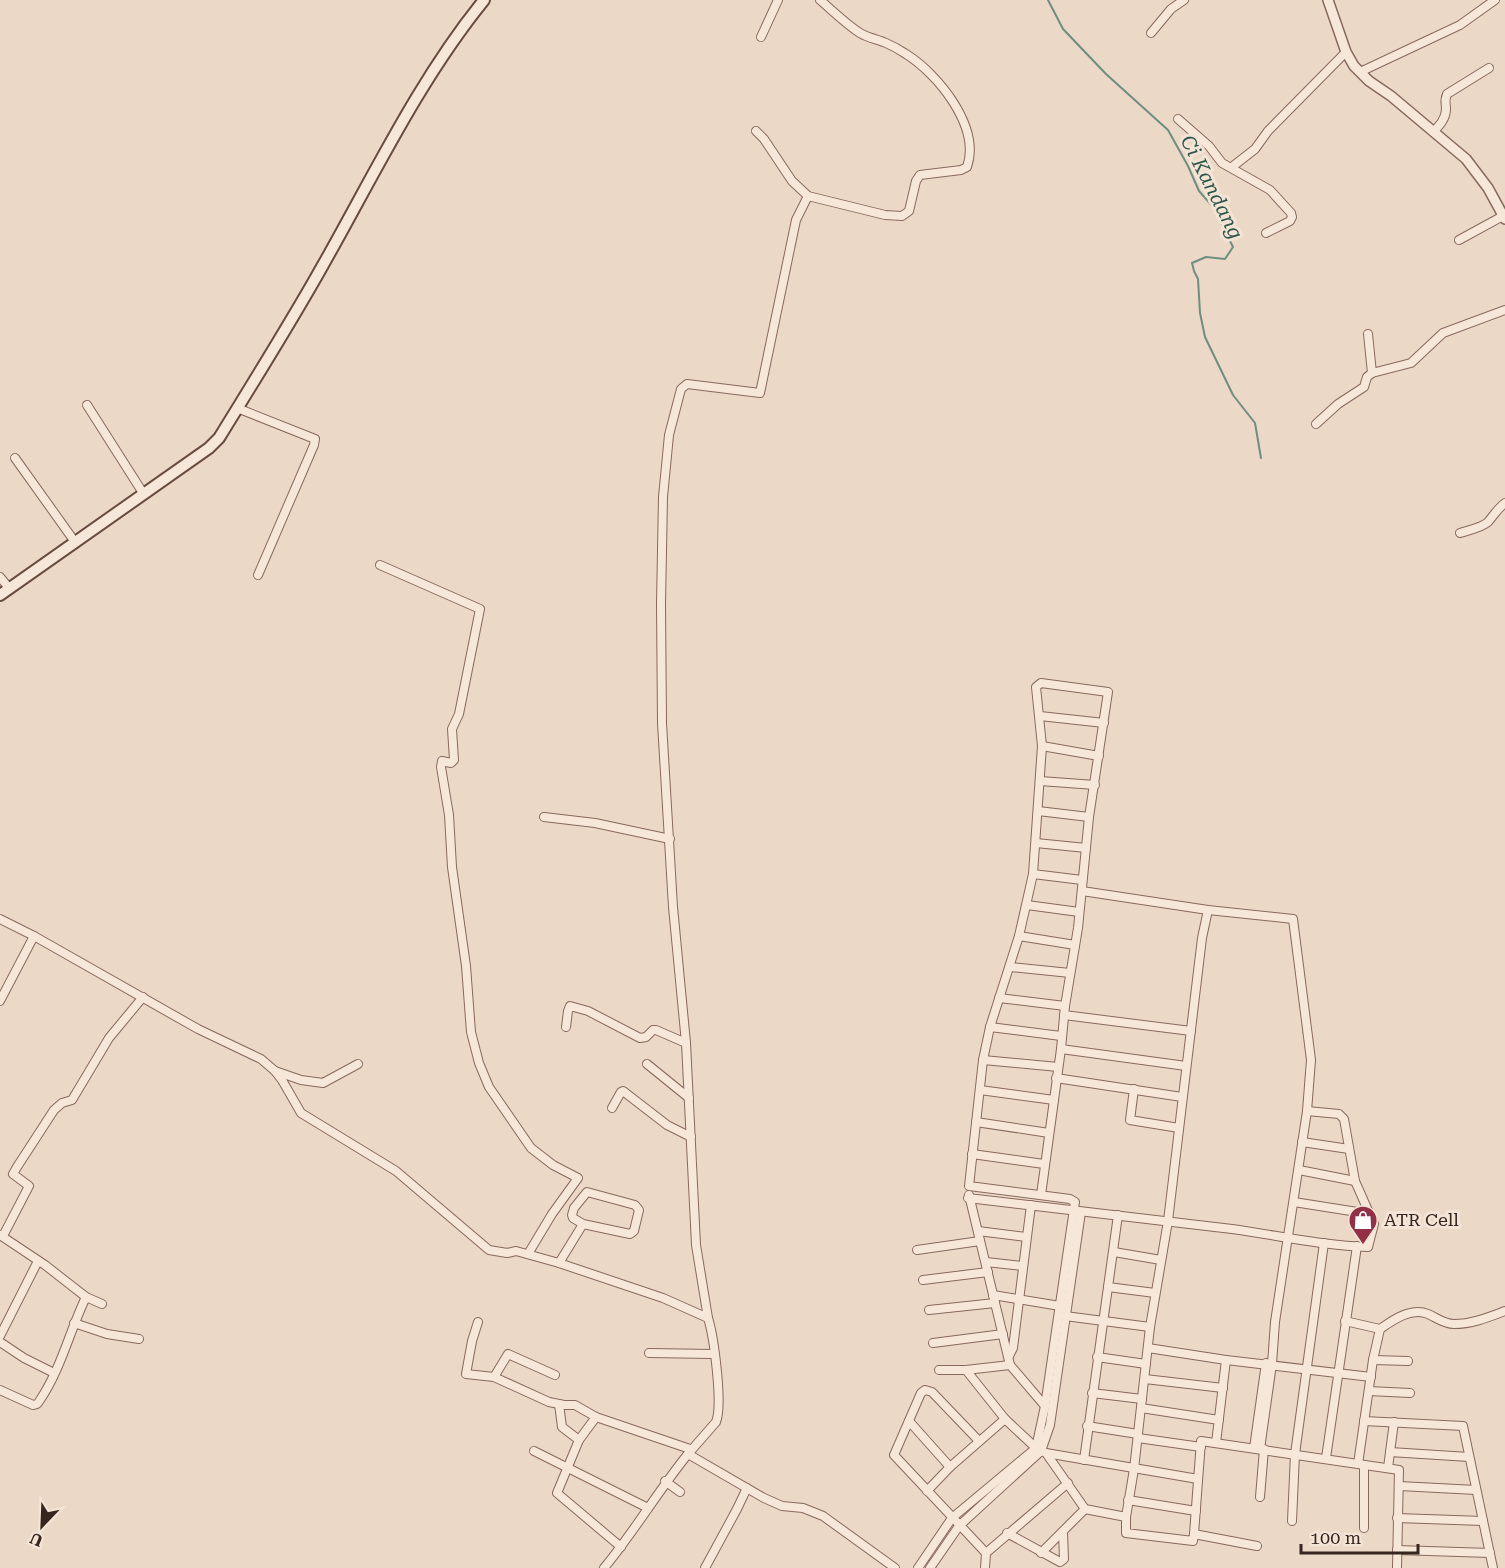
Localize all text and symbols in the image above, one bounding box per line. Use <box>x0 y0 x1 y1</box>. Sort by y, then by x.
water label: Ci Kandang <box>1176 131 1248 243</box>
shop icon: ATR Cell <box>1347 1204 1379 1246</box>
place label: ATR Cell <box>1384 1209 1459 1230</box>
north arrow <box>12 1496 72 1556</box>
scale bar <box>1301 1517 1418 1555</box>
text: 100 m <box>1310 1527 1361 1548</box>
text: U <box>27 1528 46 1550</box>

